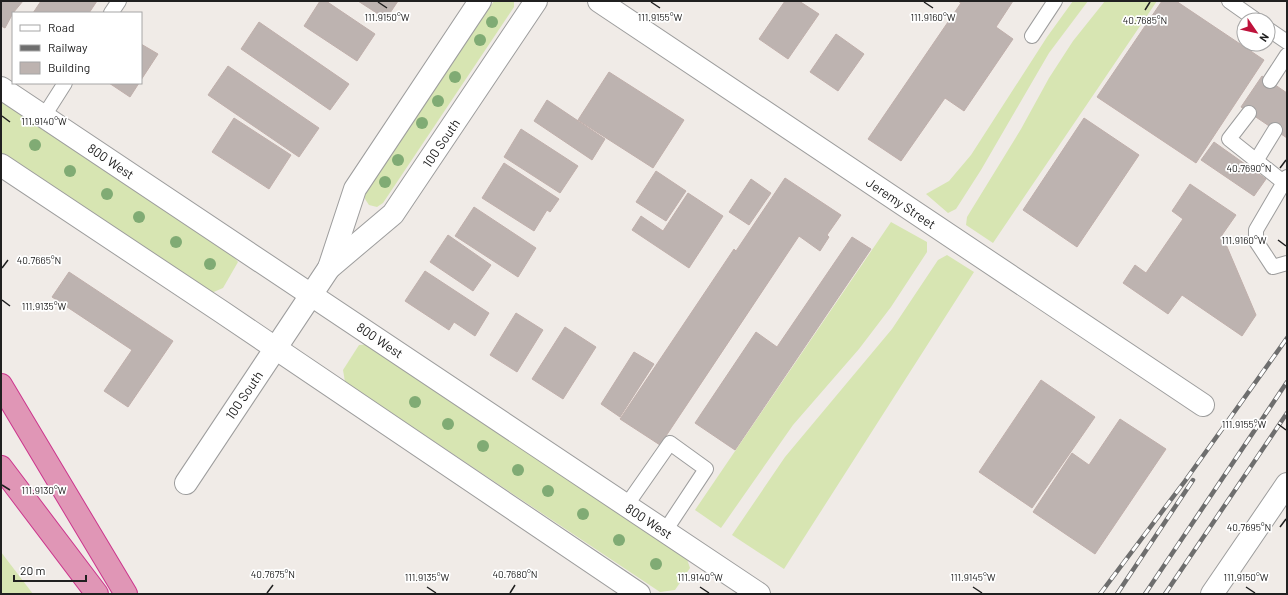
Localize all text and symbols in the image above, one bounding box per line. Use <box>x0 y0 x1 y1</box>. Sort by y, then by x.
text: 111.9150°W <box>364 11 410 23</box>
text: 111.9155°W <box>638 11 683 23</box>
text: 111.9160°W <box>910 11 956 23</box>
legend <box>12 12 142 84</box>
north arrow <box>1236 12 1276 52</box>
text: 40.7685°N <box>1123 14 1167 26</box>
text: Road <box>48 20 75 34</box>
text: N <box>1257 31 1272 45</box>
text: Railway <box>48 40 88 54</box>
text: Building <box>48 60 90 74</box>
text: 111.9140°W <box>21 115 67 127</box>
street label: 100 South <box>419 116 463 170</box>
street label: 800 West <box>85 140 137 182</box>
text: 40.7690°N <box>1226 162 1272 174</box>
street label: Jeremy Street <box>863 174 939 232</box>
text: 111.9160°W <box>1221 234 1267 246</box>
text: 40.7665°N <box>17 254 61 266</box>
text: 111.9135°W <box>22 300 67 312</box>
street label: 800 West <box>354 319 406 361</box>
street label: 100 South <box>222 368 266 422</box>
text: 111.9155°W <box>1222 418 1267 430</box>
text: 111.9130°W <box>21 484 67 496</box>
street label: 800 West <box>623 500 675 542</box>
text: 40.7695°N <box>1227 521 1271 533</box>
scale bar <box>14 557 86 583</box>
text: 20 m <box>20 563 46 577</box>
text: 40.7675°N <box>251 568 295 580</box>
text: 40.7680°N <box>492 568 538 580</box>
text: 111.9135°W <box>405 571 450 583</box>
text: 111.9140°W <box>677 571 723 583</box>
text: 111.9145°W <box>950 571 996 583</box>
text: 111.9150°W <box>1223 571 1269 583</box>

